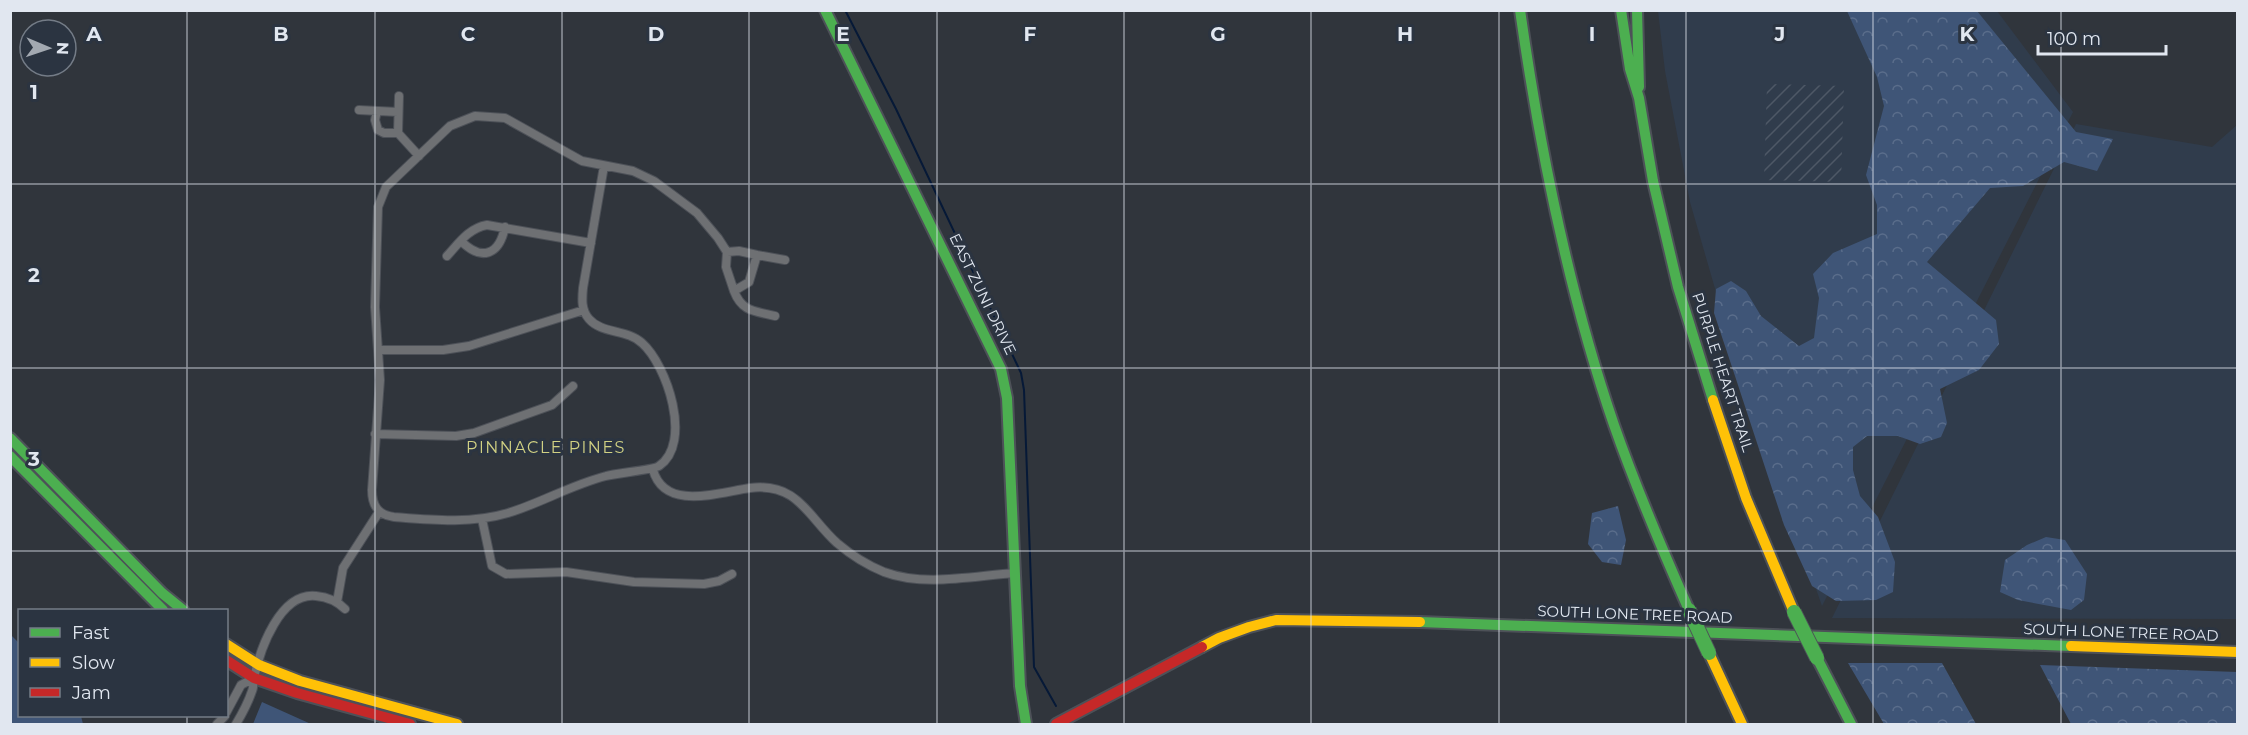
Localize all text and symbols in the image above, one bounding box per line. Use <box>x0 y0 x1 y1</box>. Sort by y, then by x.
north arrow <box>18 18 78 78</box>
scale bar <box>2038 18 2166 56</box>
text: A <box>85 22 102 46</box>
text: B <box>273 22 289 46</box>
text: C <box>461 22 476 46</box>
text: D <box>648 22 664 46</box>
text: E <box>836 22 850 46</box>
text: F <box>1024 22 1037 46</box>
text: G <box>1210 22 1226 46</box>
text: H <box>1397 22 1413 46</box>
text: I <box>1589 22 1595 46</box>
text: J <box>1774 22 1785 46</box>
text: K <box>1960 22 1976 46</box>
text: 100 m <box>2047 28 2101 50</box>
text: N <box>53 42 72 55</box>
text: 1 <box>30 80 38 104</box>
street label: EAST ZUNI DRIVE <box>945 230 1021 358</box>
text: 2 <box>28 263 40 287</box>
street label: PURPLE HEART TRAIL <box>1688 290 1758 454</box>
district label: PINNACLE PINES <box>466 438 626 457</box>
text: 3 <box>27 447 40 471</box>
street label: SOUTH LONE TREE ROAD <box>1537 601 1733 627</box>
legend <box>18 609 228 717</box>
street label: SOUTH LONE TREE ROAD <box>2023 619 2219 645</box>
text: Fast <box>72 622 110 644</box>
text: Slow <box>72 652 115 674</box>
text: Jam <box>71 682 111 704</box>

